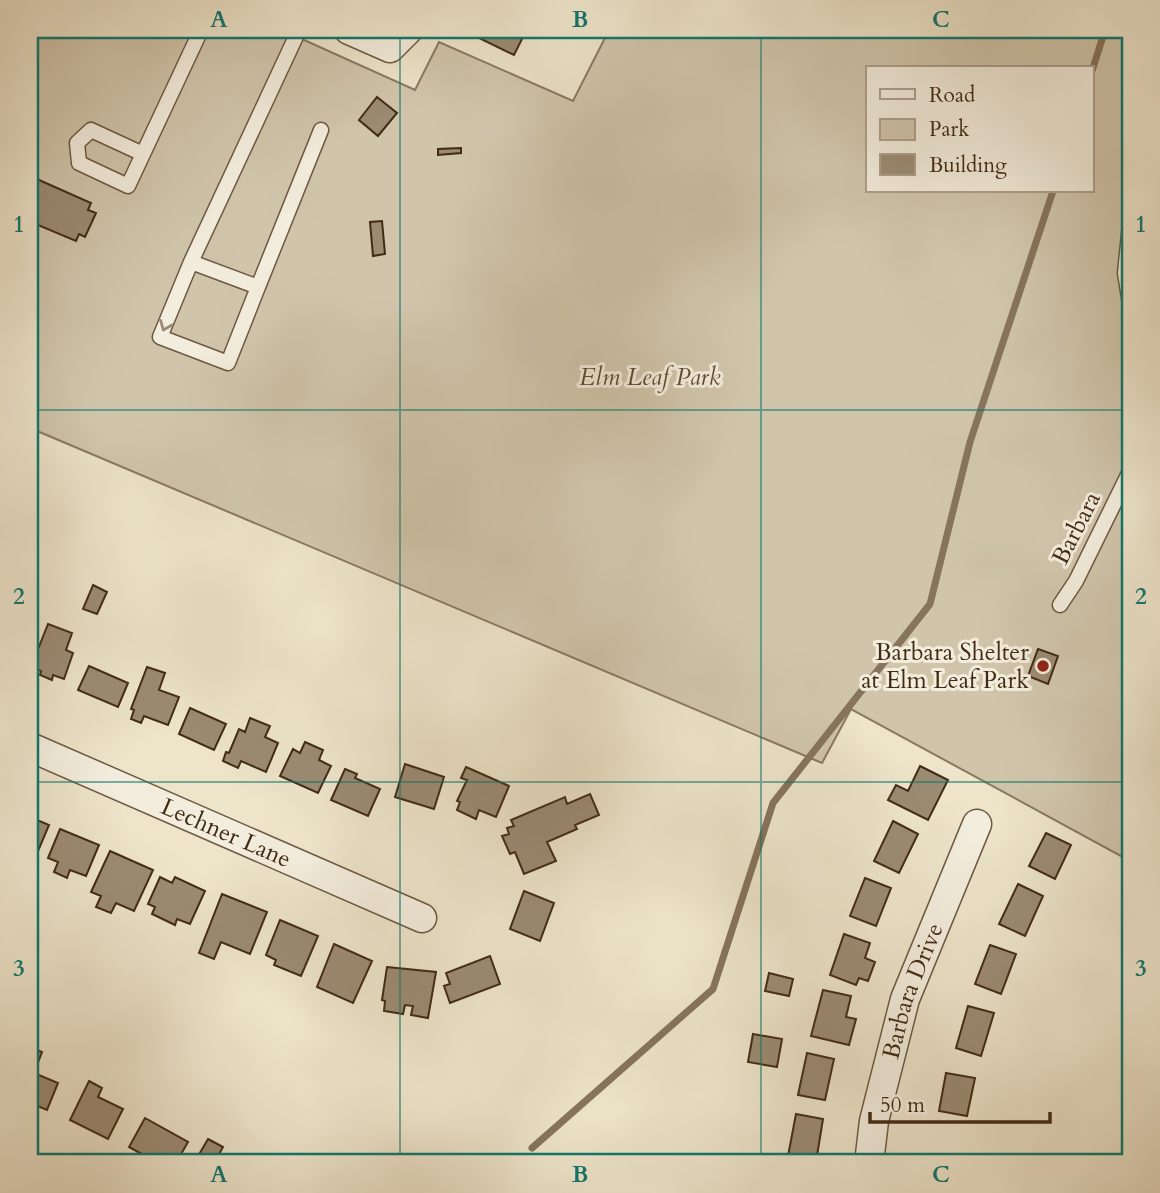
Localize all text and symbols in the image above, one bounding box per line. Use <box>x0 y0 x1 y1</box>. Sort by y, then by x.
text: A <box>210 4 228 35</box>
text: B <box>572 4 588 35</box>
text: C <box>932 4 950 35</box>
legend <box>866 66 1094 192</box>
text: Road <box>929 81 975 110</box>
text: Park <box>929 115 970 144</box>
text: Building <box>929 151 1007 180</box>
text: 1 <box>13 209 25 240</box>
text: 1 <box>1135 209 1147 240</box>
one-way arrow <box>160 319 174 331</box>
park label: Elm Leaf Park <box>579 361 721 394</box>
street label: Barbara <box>1044 486 1109 570</box>
text: 2 <box>13 581 25 612</box>
text: 2 <box>1135 581 1147 612</box>
place label: Barbara Shelter at Elm Leaf Park <box>861 636 1029 697</box>
marker: Barbara Shelter at Elm Leaf Park <box>1035 658 1051 674</box>
street label: Lechner Lane <box>156 790 296 876</box>
street label: Barbara Drive <box>874 918 952 1063</box>
text: 3 <box>13 953 25 984</box>
text: 3 <box>1135 953 1147 984</box>
scale bar <box>870 1081 1050 1125</box>
text: 50 m <box>880 1091 925 1120</box>
text: A <box>210 1159 228 1190</box>
text: B <box>572 1159 588 1190</box>
text: C <box>932 1159 950 1190</box>

